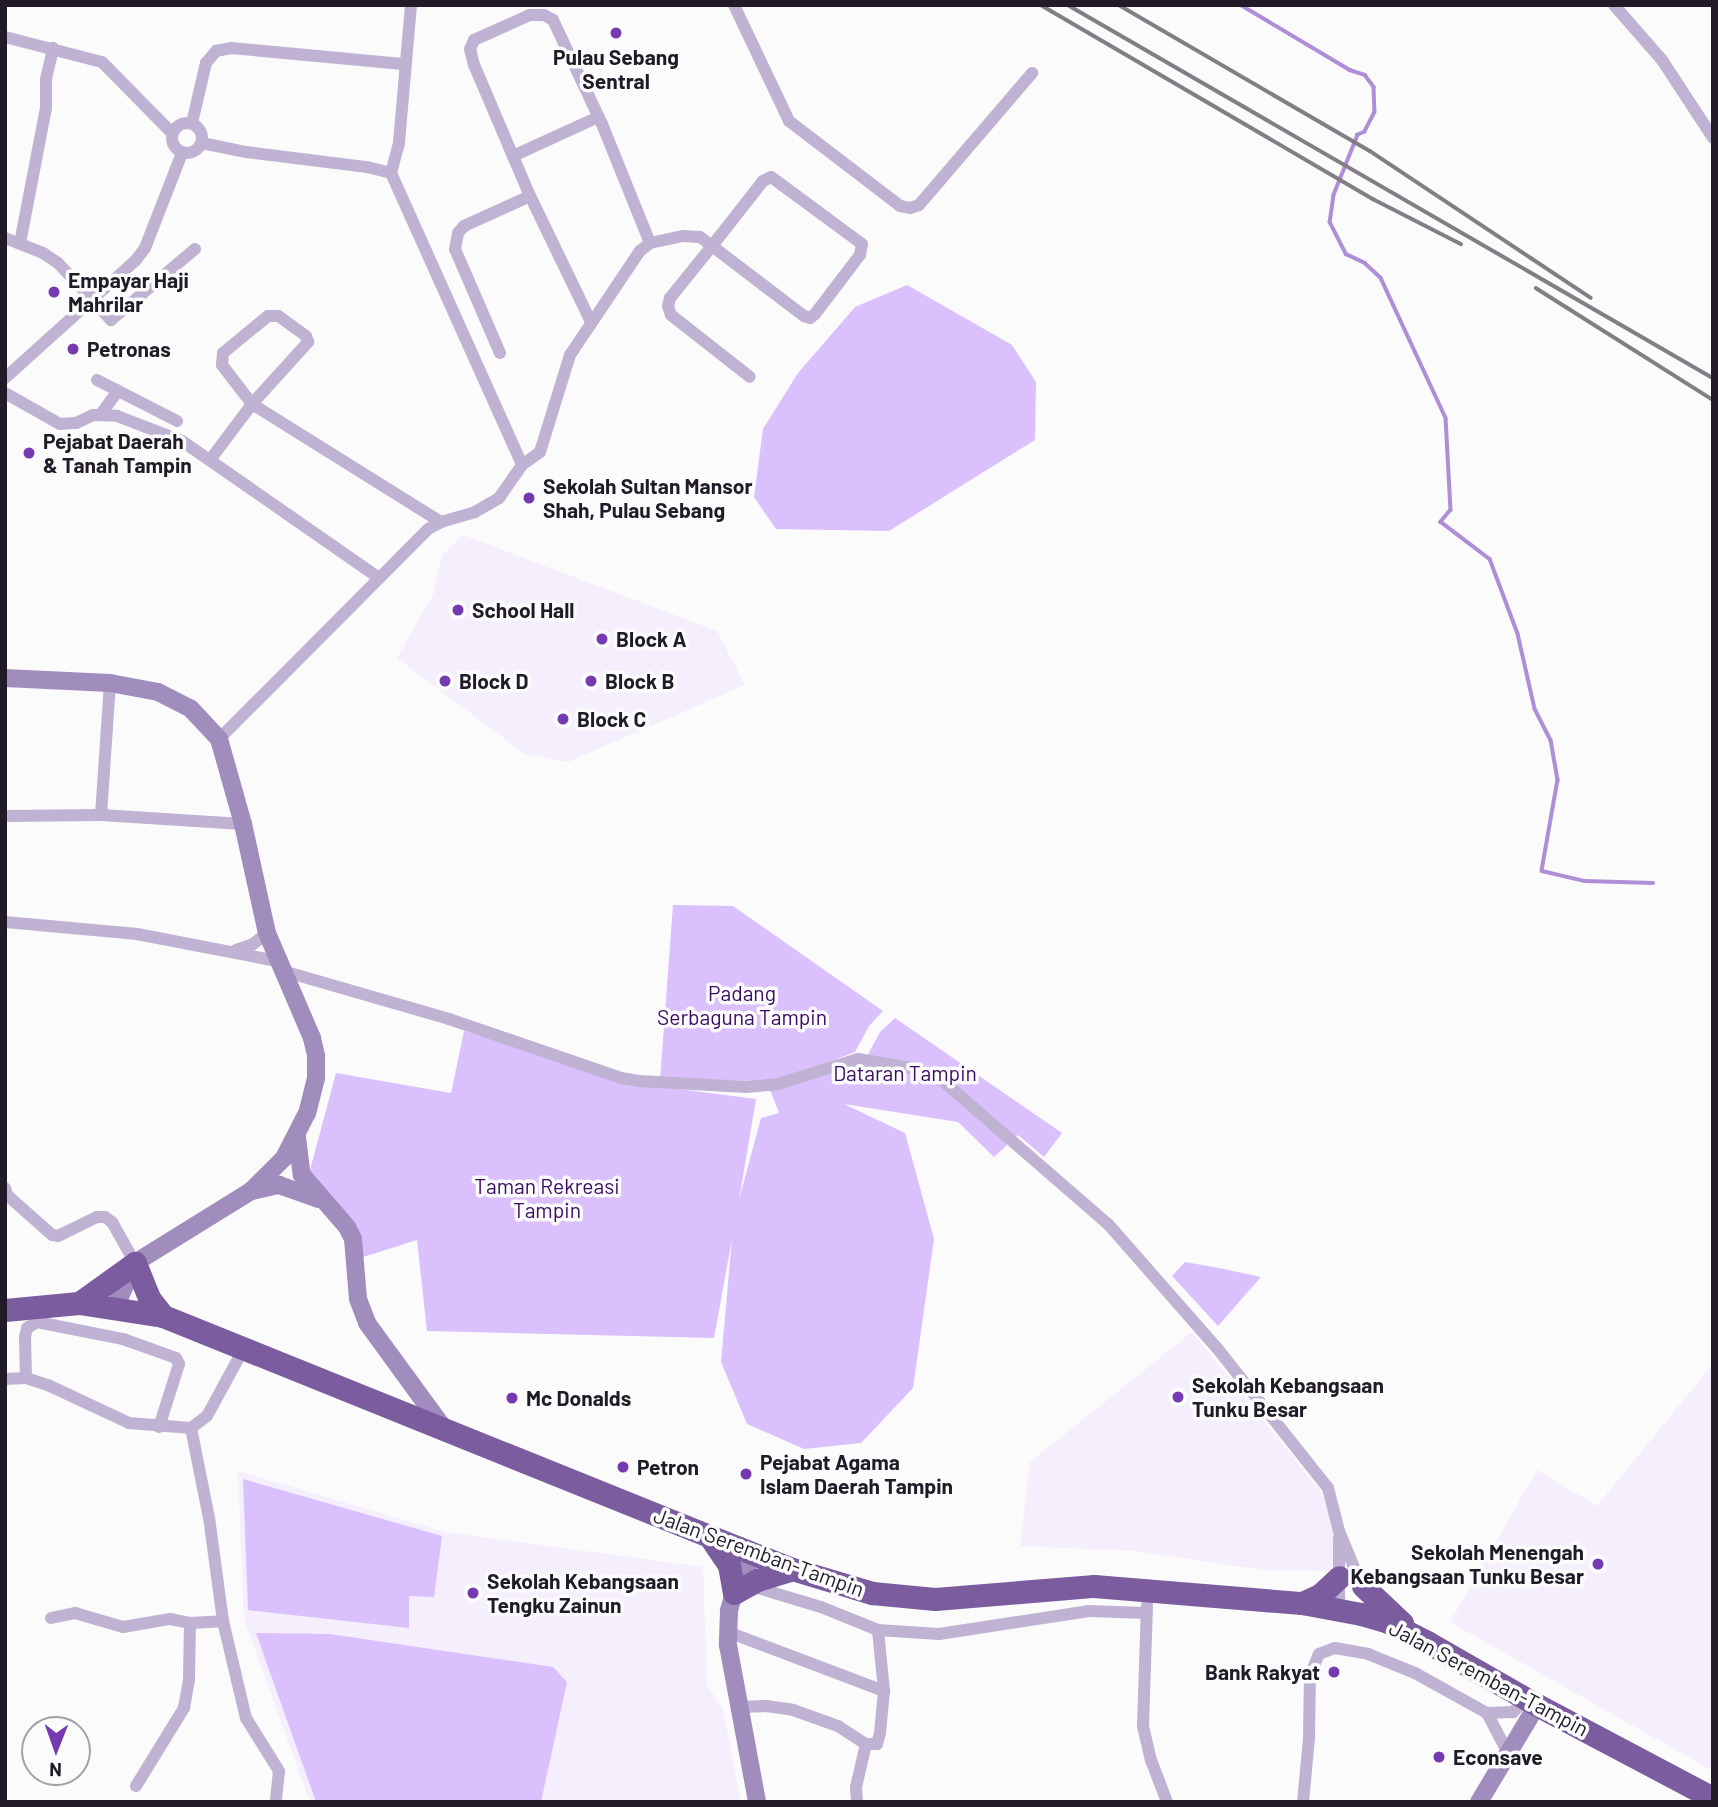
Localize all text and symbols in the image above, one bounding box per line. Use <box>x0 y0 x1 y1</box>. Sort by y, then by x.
marker: Pulau Sebang Sentral <box>608 25 624 41</box>
place label: Pulau Sebang Sentral <box>553 44 679 94</box>
place label: Empayar Haji Mahrilar <box>68 267 189 317</box>
marker: Empayar Haji Mahrilar <box>46 284 62 300</box>
place label: Petronas <box>87 336 171 362</box>
marker: Petronas <box>65 341 81 357</box>
place label: Pejabat Daerah & Tanah Tampin <box>43 428 192 478</box>
marker: Pejabat Daerah & Tanah Tampin <box>21 445 37 461</box>
place label: Sekolah Sultan Mansor Shah, Pulau Sebang <box>543 473 752 523</box>
marker: Sekolah Sultan Mansor Shah, Pulau Sebang <box>521 490 537 506</box>
place label: School Hall <box>472 597 574 623</box>
marker: School Hall <box>450 602 466 618</box>
place label: Block A <box>616 626 687 652</box>
marker: Block A <box>594 631 610 647</box>
place label: Block D <box>459 668 528 694</box>
place label: Block B <box>605 668 675 694</box>
marker: Block D <box>437 673 453 689</box>
marker: Block B <box>583 673 599 689</box>
place label: Block C <box>577 706 646 732</box>
marker: Block C <box>555 711 571 727</box>
park label: Padang Serbaguna Tampin <box>657 980 827 1030</box>
park label: Dataran Tampin <box>833 1060 977 1086</box>
park label: Taman Rekreasi Tampin <box>474 1173 620 1223</box>
place label: Sekolah Kebangsaan Tunku Besar <box>1192 1372 1384 1422</box>
place label: Mc Donalds <box>526 1385 631 1411</box>
marker: Sekolah Kebangsaan Tunku Besar <box>1170 1389 1186 1405</box>
marker: Mc Donalds <box>504 1390 520 1406</box>
place label: Pejabat Agama Islam Daerah Tampin <box>760 1449 953 1499</box>
place label: Petron <box>637 1454 699 1480</box>
marker: Petron <box>615 1459 631 1475</box>
marker: Pejabat Agama Islam Daerah Tampin <box>738 1466 754 1482</box>
street label: Jalan Seremban-Tampin <box>650 1502 868 1602</box>
place label: Sekolah Menengah Kebangsaan Tunku Besar <box>1351 1539 1584 1589</box>
marker: Sekolah Menengah Kebangsaan Tunku Besar <box>1590 1556 1606 1572</box>
place label: Sekolah Kebangsaan Tengku Zainun <box>487 1568 679 1618</box>
marker: Sekolah Kebangsaan Tengku Zainun <box>465 1585 481 1601</box>
street label: Jalan Seremban-Tampin <box>1385 1615 1593 1741</box>
place label: Bank Rakyat <box>1205 1659 1320 1685</box>
marker: Bank Rakyat <box>1326 1664 1342 1680</box>
north arrow <box>21 1716 91 1786</box>
place label: Econsave <box>1453 1744 1543 1770</box>
marker: Econsave <box>1431 1749 1447 1765</box>
text: N <box>49 1759 62 1782</box>

